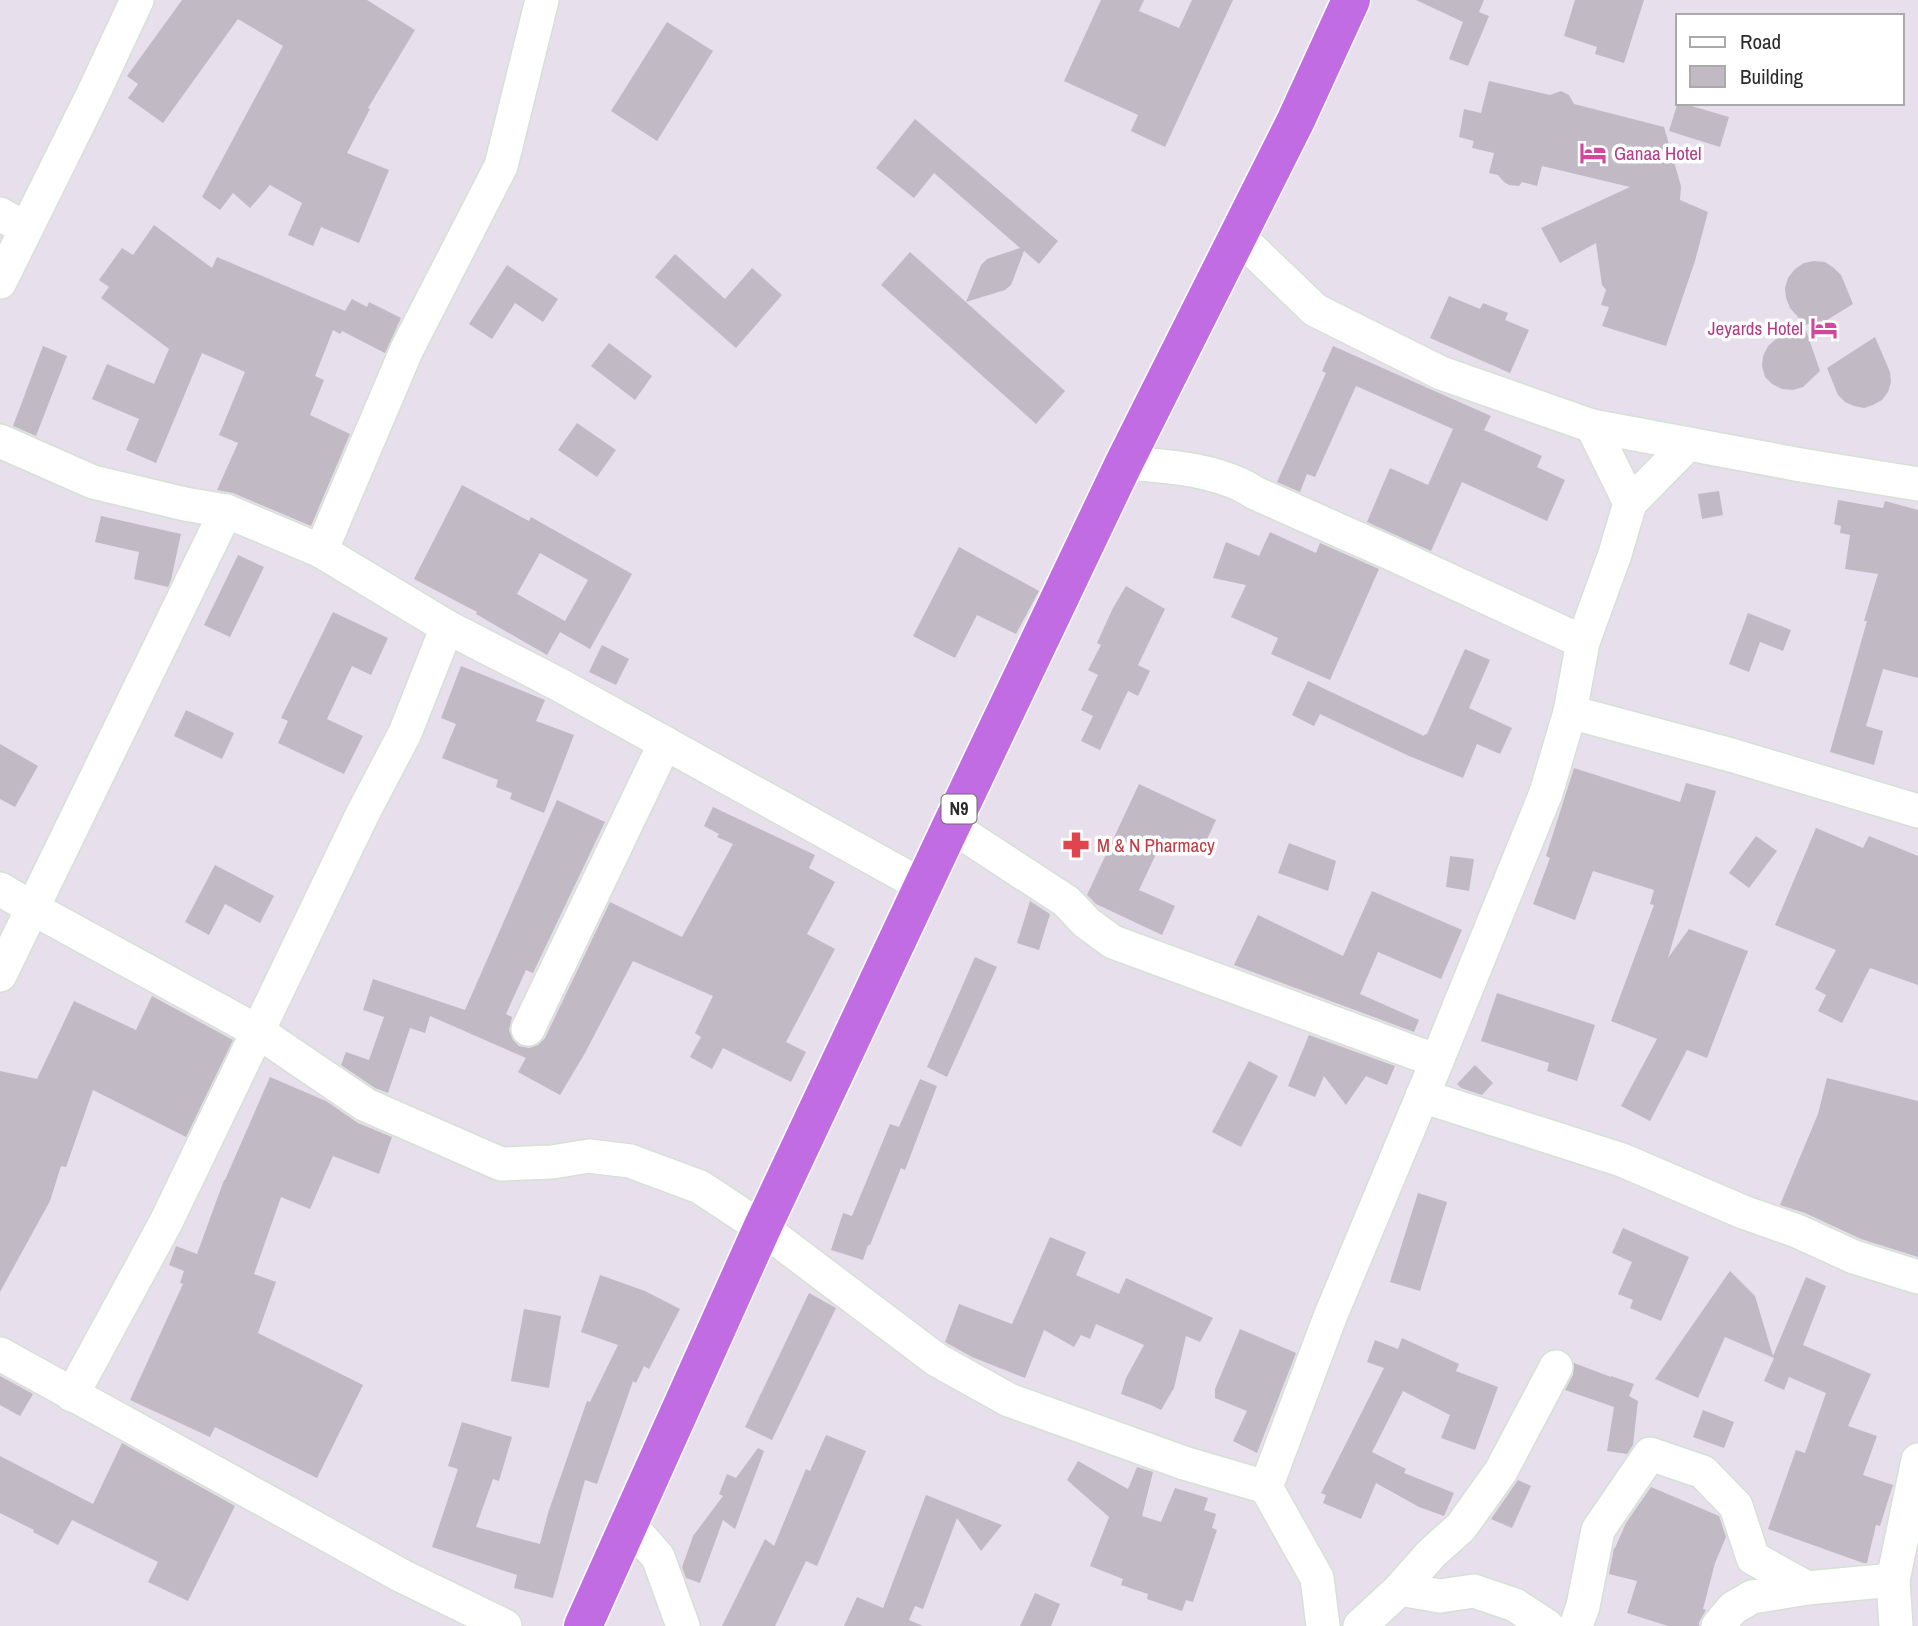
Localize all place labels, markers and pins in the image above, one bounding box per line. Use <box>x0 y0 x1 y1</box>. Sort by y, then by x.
hotel icon: Ganaa Hotel <box>1578 138 1608 168</box>
place label: Ganaa Hotel <box>1614 140 1701 166</box>
hotel icon: Jeyards Hotel <box>1809 313 1839 343</box>
place label: Jeyards Hotel <box>1708 315 1803 341</box>
pharmacy icon: M & N Pharmacy <box>1061 830 1091 860</box>
place label: M & N Pharmacy <box>1097 832 1215 858</box>

